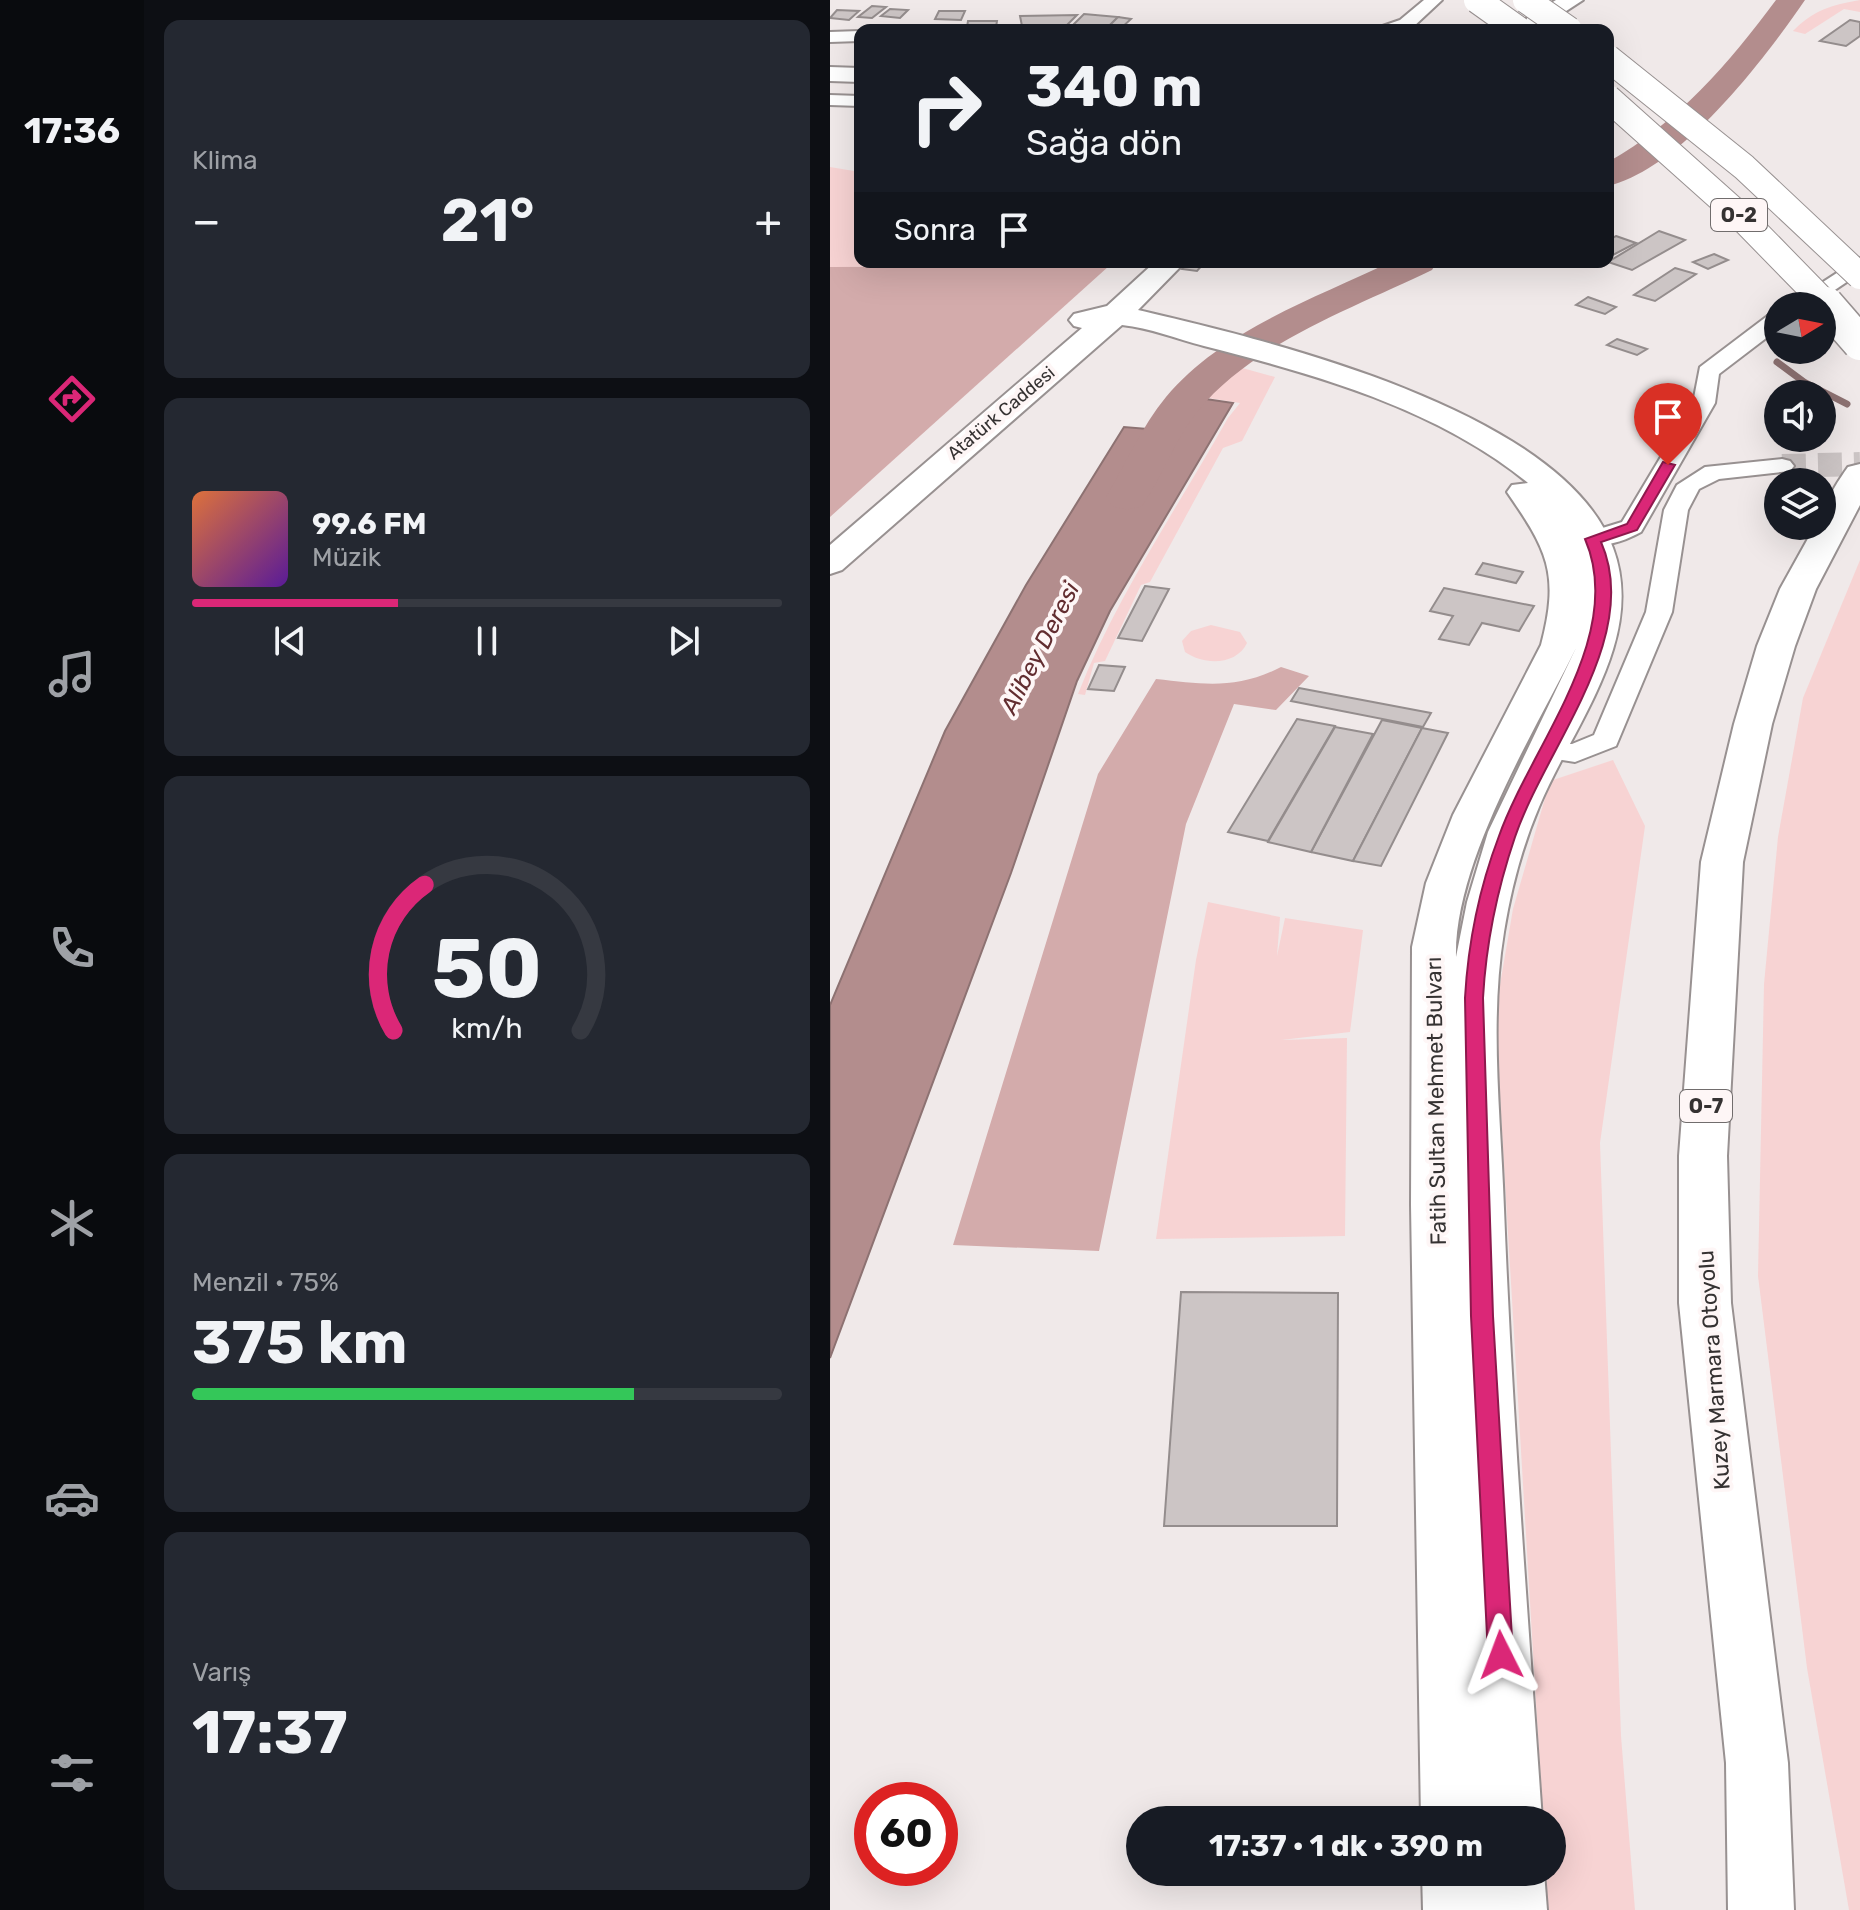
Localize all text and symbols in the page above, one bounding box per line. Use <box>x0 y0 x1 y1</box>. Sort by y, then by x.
text: 340 m <box>1026 54 1202 120</box>
icon: right <box>894 56 998 160</box>
text: 17:36 <box>24 109 120 152</box>
text: Sağa dön <box>1026 121 1182 164</box>
text: Klima <box>192 145 258 176</box>
text: 21° <box>441 185 534 256</box>
text: − <box>192 195 221 247</box>
text: + <box>755 195 782 247</box>
road number: O-2 <box>1711 199 1767 231</box>
icon: arrive <box>992 208 1036 252</box>
text: Sonra <box>894 212 976 248</box>
north arrow <box>1764 292 1836 364</box>
map controls <box>1764 292 1836 540</box>
street label: Atatürk Caddesi <box>943 362 1059 464</box>
icon: directions <box>44 371 100 427</box>
button: sound <box>1764 380 1836 452</box>
pin <box>1634 383 1702 465</box>
icon: arrive <box>1646 395 1690 439</box>
button: layers <box>1764 468 1836 540</box>
text: 99.6 FM <box>312 506 427 542</box>
text: Müzik <box>312 542 381 573</box>
water label: Alibey Deresi <box>994 576 1086 720</box>
icon: previous <box>268 619 312 663</box>
icon: pause <box>465 619 509 663</box>
icon: next <box>662 619 706 663</box>
icon: music <box>44 646 100 702</box>
text: 50 <box>432 919 542 1018</box>
icon: phone <box>44 920 100 976</box>
street label: Fatih Sultan Mehmet Bulvarı <box>1420 957 1452 1245</box>
text: km/h <box>451 1011 523 1045</box>
road number: O-7 <box>1680 1090 1732 1122</box>
icon: climate <box>44 1195 100 1251</box>
street label: Kuzey Marmara Otoyolu <box>1692 1249 1736 1491</box>
text: Menzil · 75% <box>192 1267 339 1298</box>
text: 375 km <box>192 1307 408 1378</box>
icon: car <box>44 1470 100 1526</box>
position arrow <box>1459 1613 1543 1697</box>
text: Varış <box>192 1657 251 1688</box>
text: 17:37 <box>192 1697 348 1768</box>
icon: filters <box>44 1745 100 1801</box>
speed limit sign: 60 <box>854 1782 958 1886</box>
text: 17:37 · 1 dk · 390 m <box>1209 1828 1483 1864</box>

